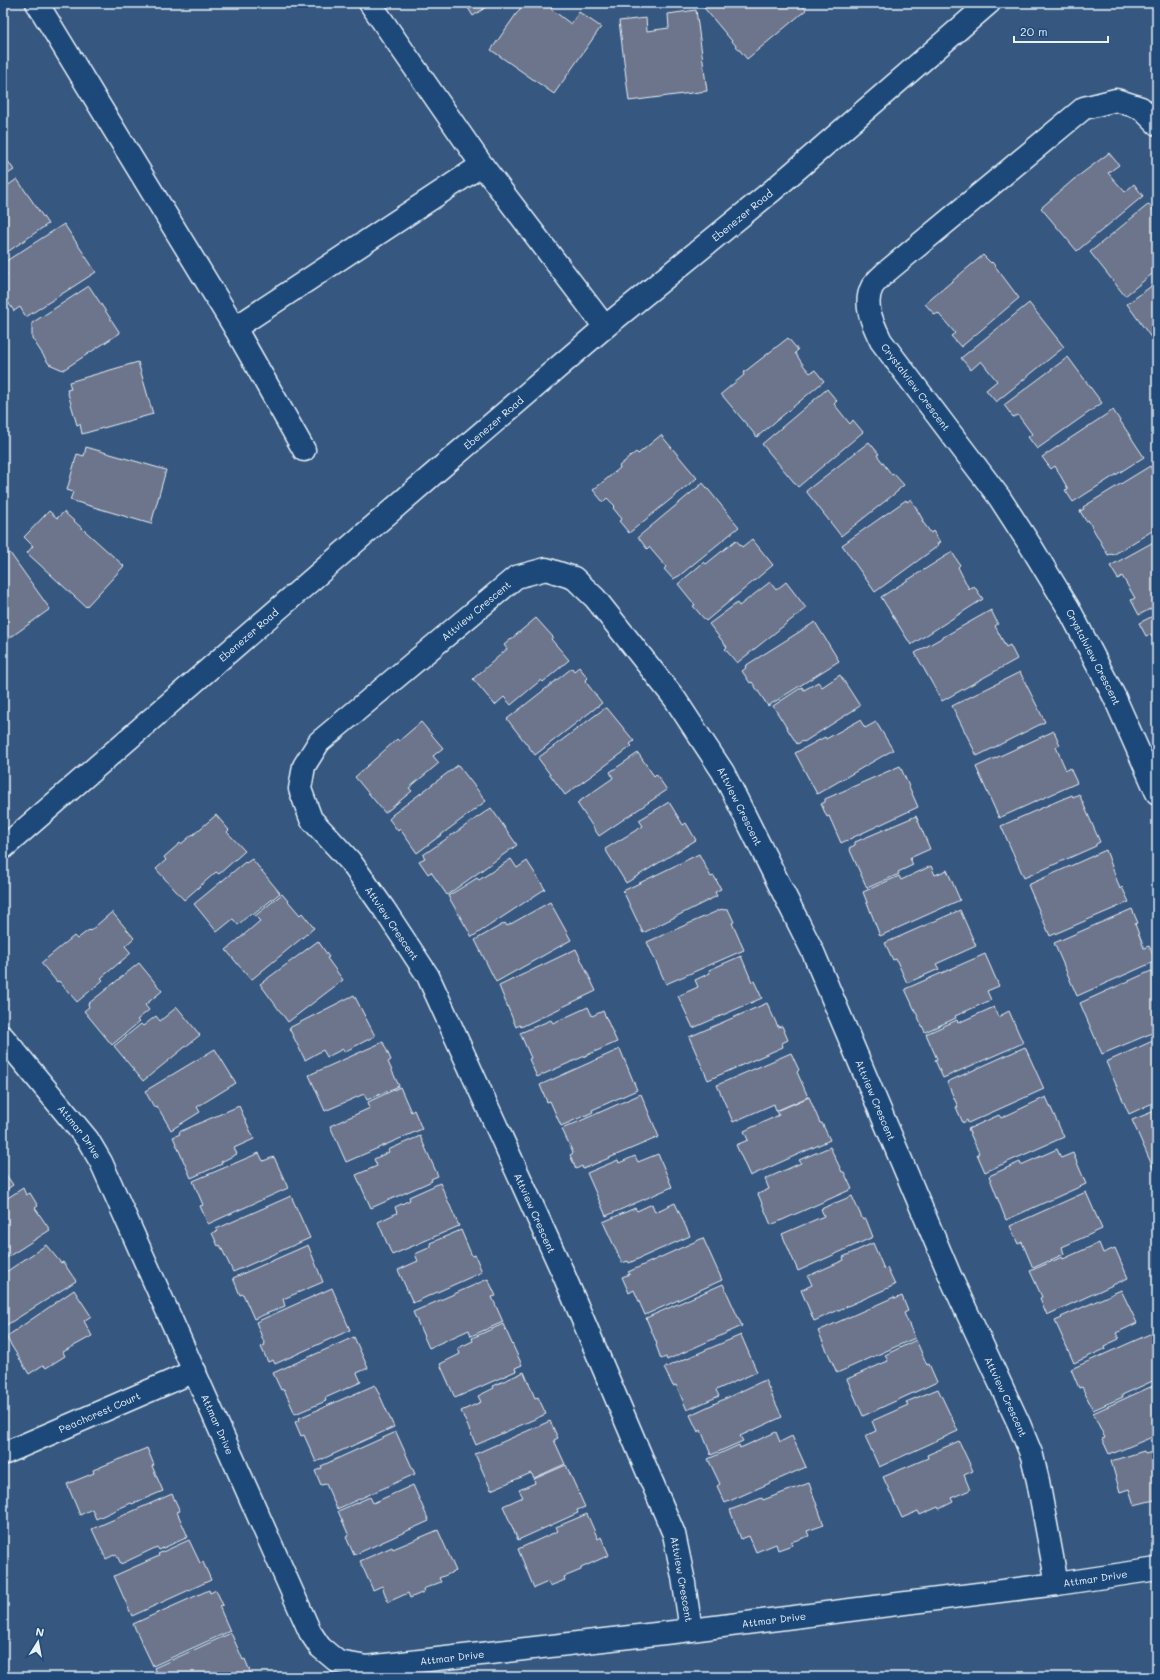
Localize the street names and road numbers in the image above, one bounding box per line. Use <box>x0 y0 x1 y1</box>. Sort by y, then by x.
street label: Ebenezer Road <box>709 186 776 244</box>
street label: Crystalview Crescent <box>878 340 953 434</box>
street label: Ebenezer Road <box>460 393 526 452</box>
street label: Attview Crescent <box>438 577 514 644</box>
street label: Ebenezer Road <box>215 605 281 665</box>
street label: Crystalview Crescent <box>1063 607 1124 707</box>
street label: Attview Crescent <box>714 764 766 848</box>
street label: Attview Crescent <box>362 883 422 963</box>
street label: Attview Crescent <box>852 1058 899 1143</box>
street label: Attmar Drive <box>55 1102 105 1161</box>
street label: Attview Crescent <box>511 1171 559 1255</box>
street label: Attview Crescent <box>982 1354 1030 1439</box>
street label: Peachcrest Court <box>56 1389 142 1436</box>
street label: Attmar Drive <box>198 1392 237 1457</box>
street label: Attview Crescent <box>668 1535 696 1623</box>
street label: Attmar Drive <box>1062 1567 1128 1590</box>
street label: Attmar Drive <box>741 1609 807 1631</box>
street label: Attmar Drive <box>419 1647 485 1668</box>

